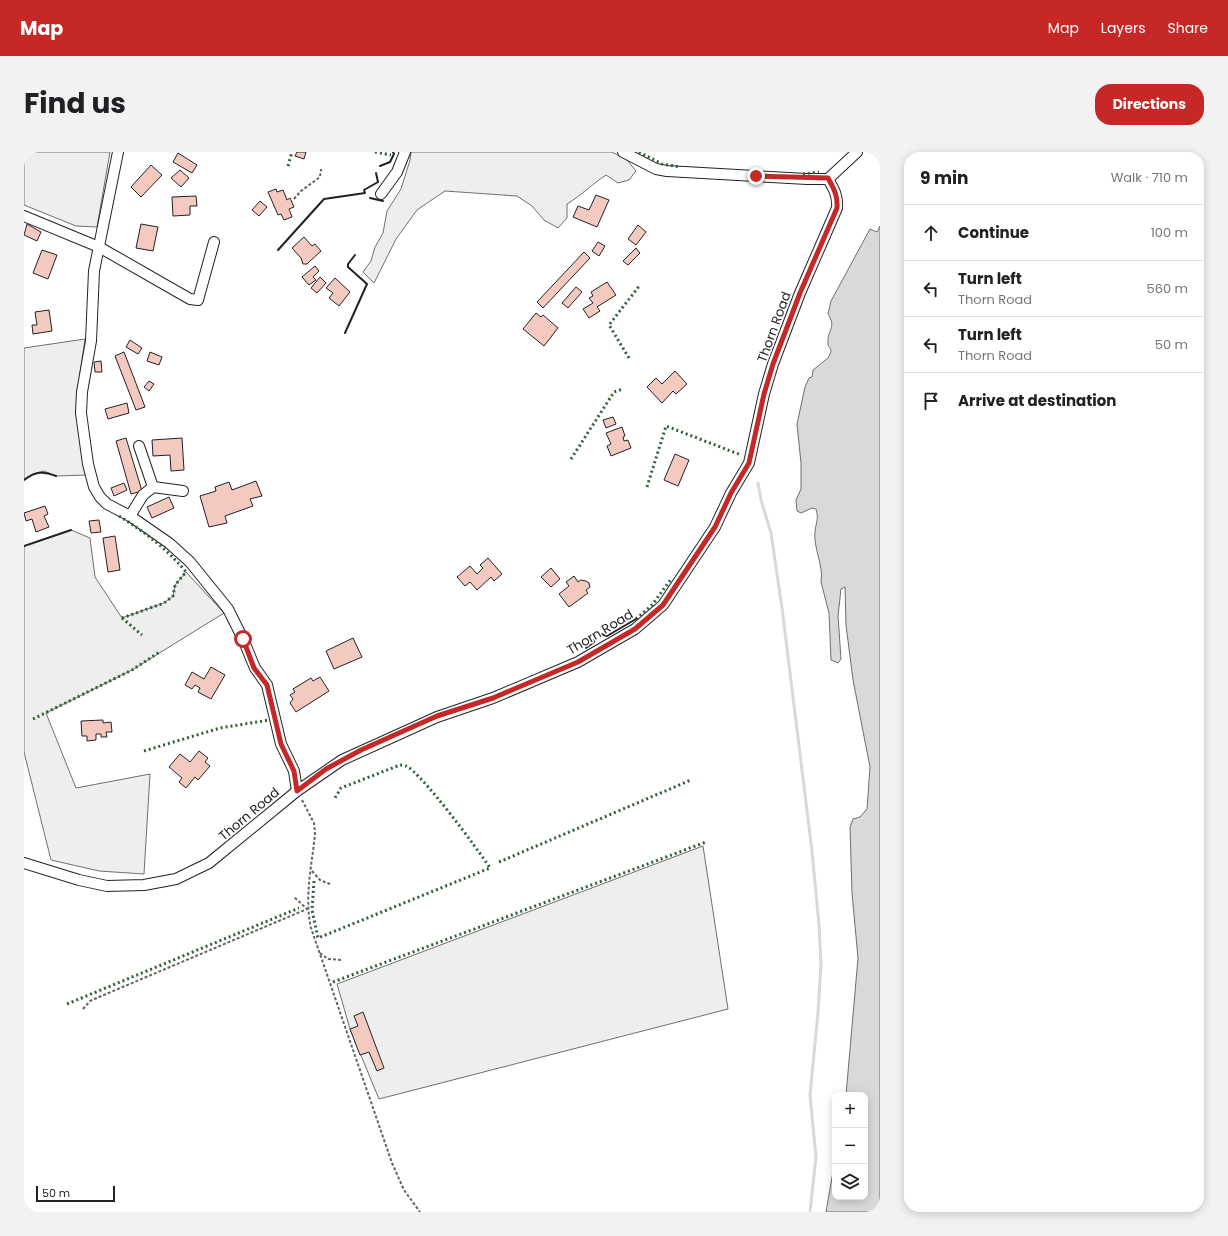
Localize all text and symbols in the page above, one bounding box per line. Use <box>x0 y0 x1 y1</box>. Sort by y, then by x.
text: Map <box>20 15 63 42</box>
text: Map <box>1048 18 1079 38</box>
text: Layers <box>1101 18 1145 38</box>
text: Share <box>1167 18 1208 38</box>
text: Find us <box>24 84 126 123</box>
button: Directions <box>1095 84 1204 125</box>
text: 9 min <box>920 166 969 190</box>
route end <box>747 167 765 185</box>
text: Walk · 710 m <box>1111 168 1188 187</box>
icon: ahead <box>920 222 942 244</box>
text: Continue <box>958 222 1029 243</box>
text: 100 m <box>1151 223 1188 242</box>
text: Turn left <box>958 268 1022 289</box>
icon: left <box>920 278 942 300</box>
text: 560 m <box>1147 279 1188 298</box>
street label: Thorn Road <box>752 289 796 365</box>
text: Thorn Road <box>958 290 1032 309</box>
text: Turn left <box>958 324 1022 345</box>
icon: left <box>920 334 942 356</box>
text: 50 m <box>1155 335 1188 354</box>
text: Thorn Road <box>958 346 1032 365</box>
icon: arrive <box>920 390 942 412</box>
text: Arrive at destination <box>958 390 1116 411</box>
street label: Thorn Road <box>563 605 637 659</box>
route start <box>234 630 252 648</box>
street label: Thorn Road <box>215 783 283 845</box>
map controls <box>832 1092 868 1200</box>
button: + <box>832 1092 868 1128</box>
button: − <box>832 1128 868 1164</box>
button: layers <box>832 1164 868 1200</box>
scale bar <box>36 1184 115 1203</box>
text: 50 m <box>42 1185 70 1201</box>

